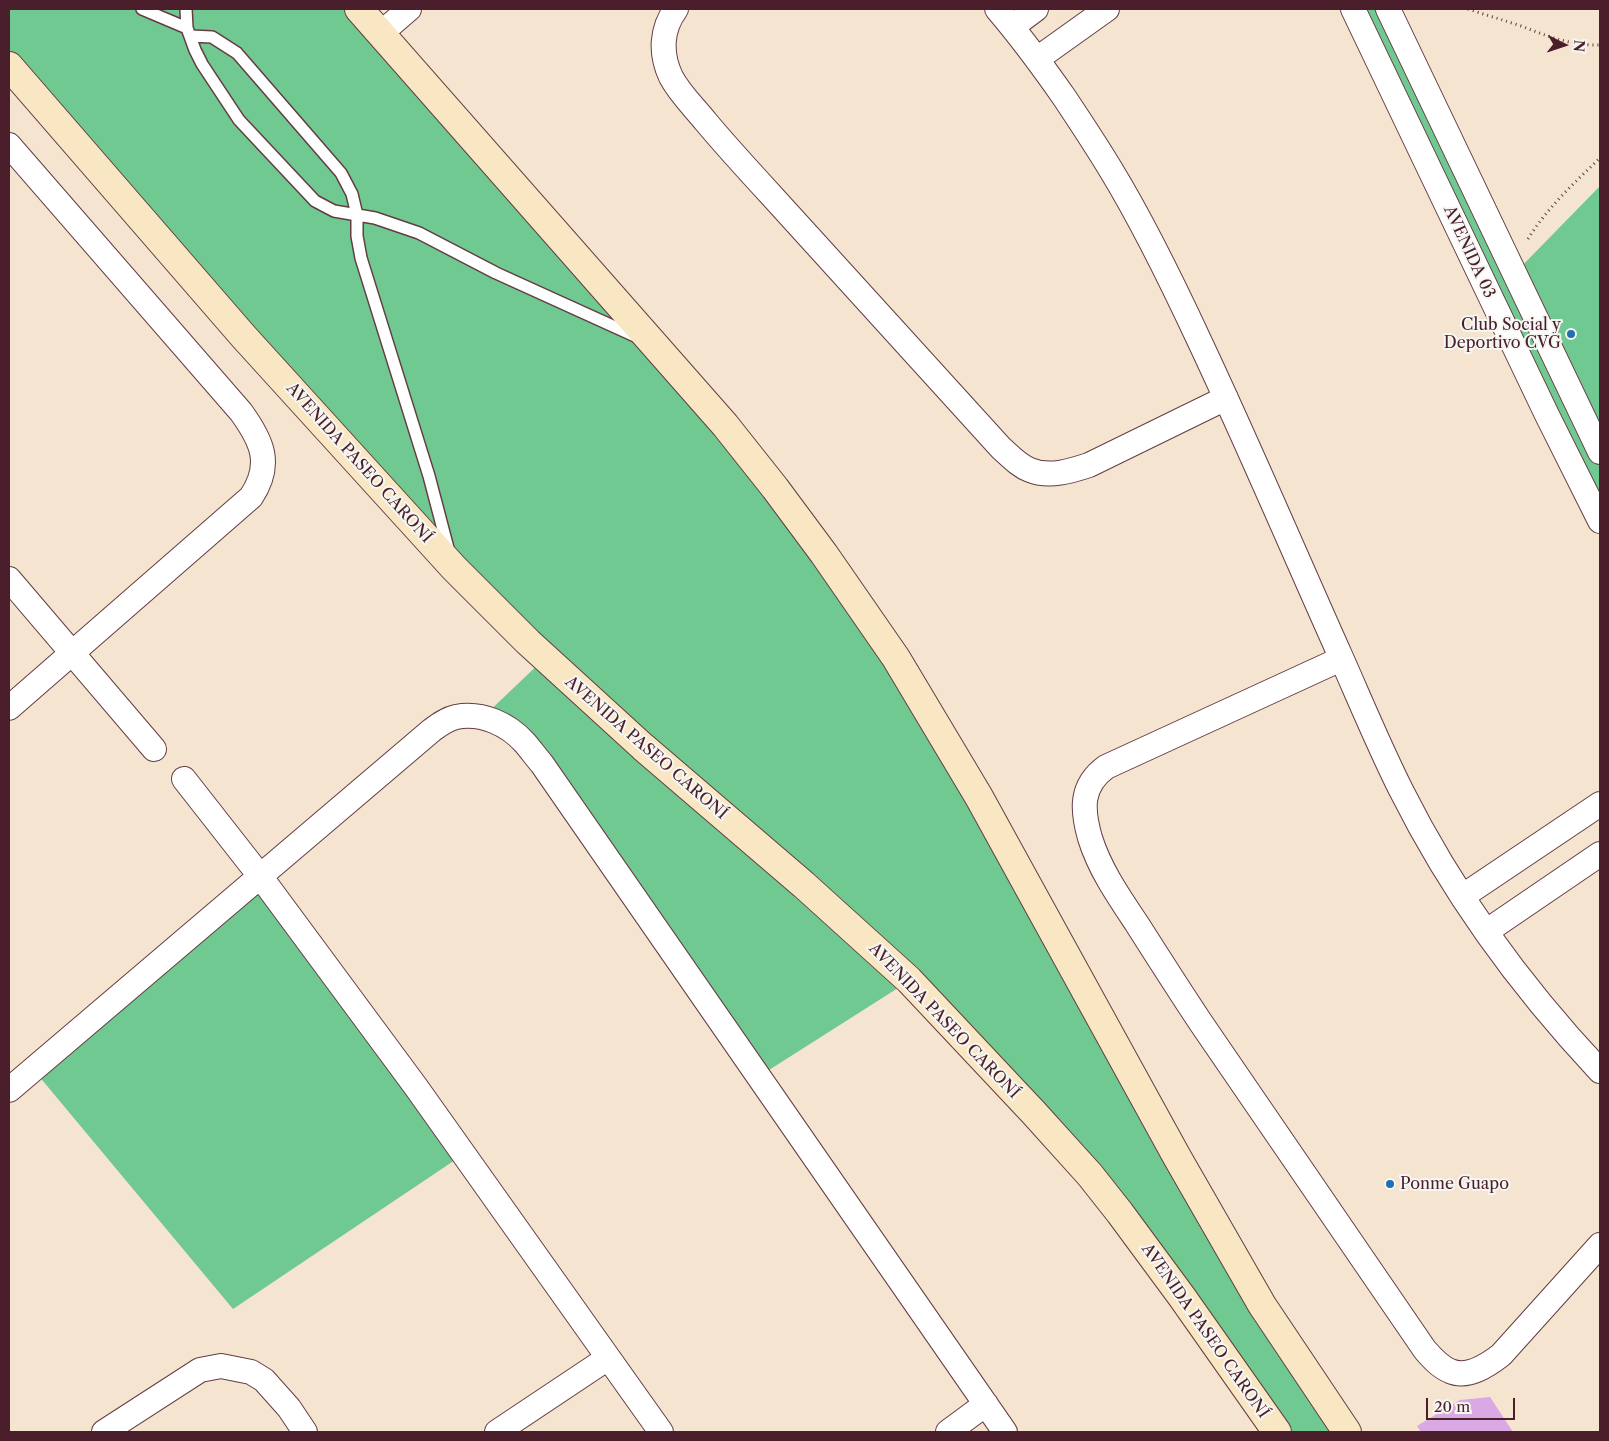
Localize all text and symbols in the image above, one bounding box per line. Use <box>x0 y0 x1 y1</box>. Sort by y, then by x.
north arrow <box>1539 20 1589 70</box>
text: N <box>1570 39 1588 53</box>
street label: AVENIDA 03 <box>1439 203 1499 301</box>
place label: Club Social y Deportivo CVG <box>1444 315 1561 353</box>
marker: Club Social y Deportivo CVG <box>1565 328 1577 340</box>
street label: AVENIDA PASEO CARONÍ <box>282 379 436 547</box>
street label: AVENIDA PASEO CARONÍ <box>561 672 731 824</box>
street label: AVENIDA PASEO CARONÍ <box>865 939 1023 1103</box>
place label: Ponme Guapo <box>1400 1174 1509 1194</box>
marker: Ponme Guapo <box>1384 1178 1396 1190</box>
street label: AVENIDA PASEO CARONÍ <box>1137 1240 1273 1422</box>
scale bar <box>1429 1388 1518 1420</box>
text: 20 m <box>1434 1397 1470 1416</box>

